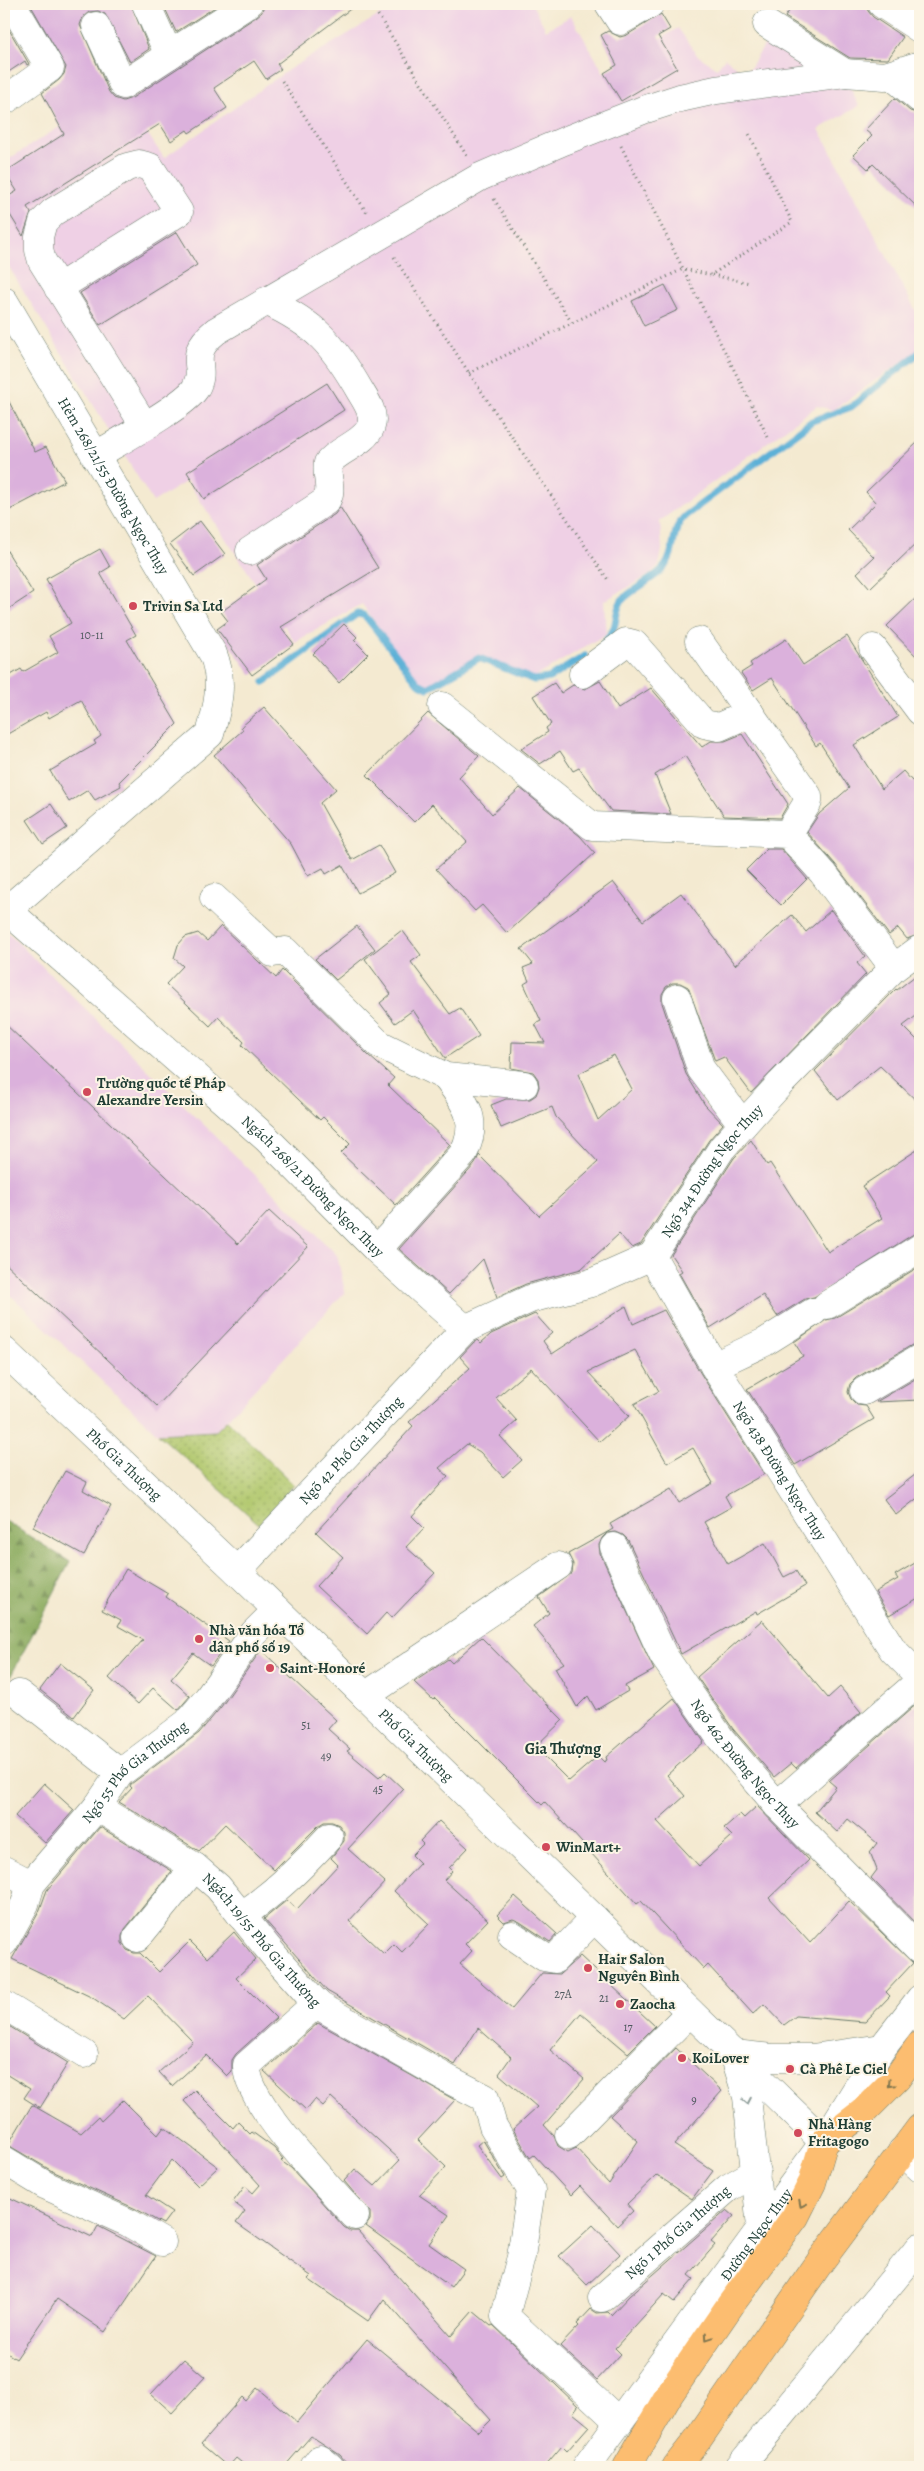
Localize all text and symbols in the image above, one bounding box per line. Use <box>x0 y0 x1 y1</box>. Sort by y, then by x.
street label: Hẻm 268/21/55 Đường Ngọc Thụy <box>53 394 174 579</box>
place label: Trivin Sa Ltd <box>143 596 224 616</box>
marker: Trivin Sa Ltd <box>127 600 139 612</box>
house number: 10-11 <box>80 627 104 643</box>
place label: Trường quốc tế Pháp Alexandre Yersin <box>96 1073 226 1110</box>
marker: Trường quốc tế Pháp Alexandre Yersin <box>81 1086 93 1098</box>
street label: Ngõ 344 Đường Ngọc Thụy <box>656 1099 767 1242</box>
street label: Ngách 268/21 Đường Ngọc Thụy <box>237 1111 389 1262</box>
street label: Ngõ 42 Phố Gia Thượng <box>295 1391 407 1509</box>
street label: Ngõ 438 Đường Ngọc Thụy <box>728 1397 832 1545</box>
street label: Phố Gia Thượng <box>82 1424 167 1505</box>
place label: Nhà văn hóa Tổ dân phố số 19 <box>209 1620 304 1657</box>
marker: Nhà văn hóa Tổ dân phố số 19 <box>193 1633 205 1645</box>
place label: Saint-Honoré <box>280 1658 366 1678</box>
marker: Saint-Honoré <box>264 1662 276 1674</box>
street label: Ngõ 462 Đường Ngọc Thụy <box>686 1695 805 1833</box>
street label: Phố Gia Thượng <box>374 1704 458 1786</box>
street label: Ngõ 55 Phố Gia Thượng <box>77 1716 192 1828</box>
house number: 51 <box>301 1717 311 1733</box>
district label: Gia Thượng <box>525 1738 602 1760</box>
house number: 49 <box>321 1748 331 1764</box>
house number: 45 <box>373 1781 383 1797</box>
place label: WinMart+ <box>555 1837 621 1857</box>
marker: WinMart+ <box>540 1841 552 1853</box>
street label: Ngách 19/55 Phố Gia Thượng <box>198 1868 326 2012</box>
place label: Hair Salon Nguyên Bình <box>598 1949 680 1986</box>
marker: Hair Salon Nguyên Bình <box>582 1962 594 1974</box>
house number: 27A <box>554 1986 573 2002</box>
house number: 21 <box>599 1990 609 2006</box>
place label: Zaocha <box>630 1994 676 2014</box>
marker: Zaocha <box>614 1998 626 2010</box>
house number: 17 <box>623 2019 634 2035</box>
place label: KoiLover <box>692 2048 749 2068</box>
marker: KoiLover <box>676 2052 688 2064</box>
place label: Cà Phê Le Ciel <box>800 2059 887 2079</box>
marker: Cà Phê Le Ciel <box>784 2063 796 2075</box>
one-way arrow <box>888 2078 897 2087</box>
house number: 9 <box>691 2092 697 2108</box>
one-way arrow <box>742 2096 752 2105</box>
place label: Nhà Hàng Fritagogo <box>808 2114 872 2151</box>
marker: Nhà Hàng Fritagogo <box>792 2127 804 2139</box>
street label: Ngõ 1 Phố Gia Thượng <box>620 2180 735 2284</box>
street label: Đường Ngọc Thụy <box>716 2184 797 2285</box>
one-way arrow <box>798 2199 808 2208</box>
one-way arrow <box>705 2332 715 2341</box>

